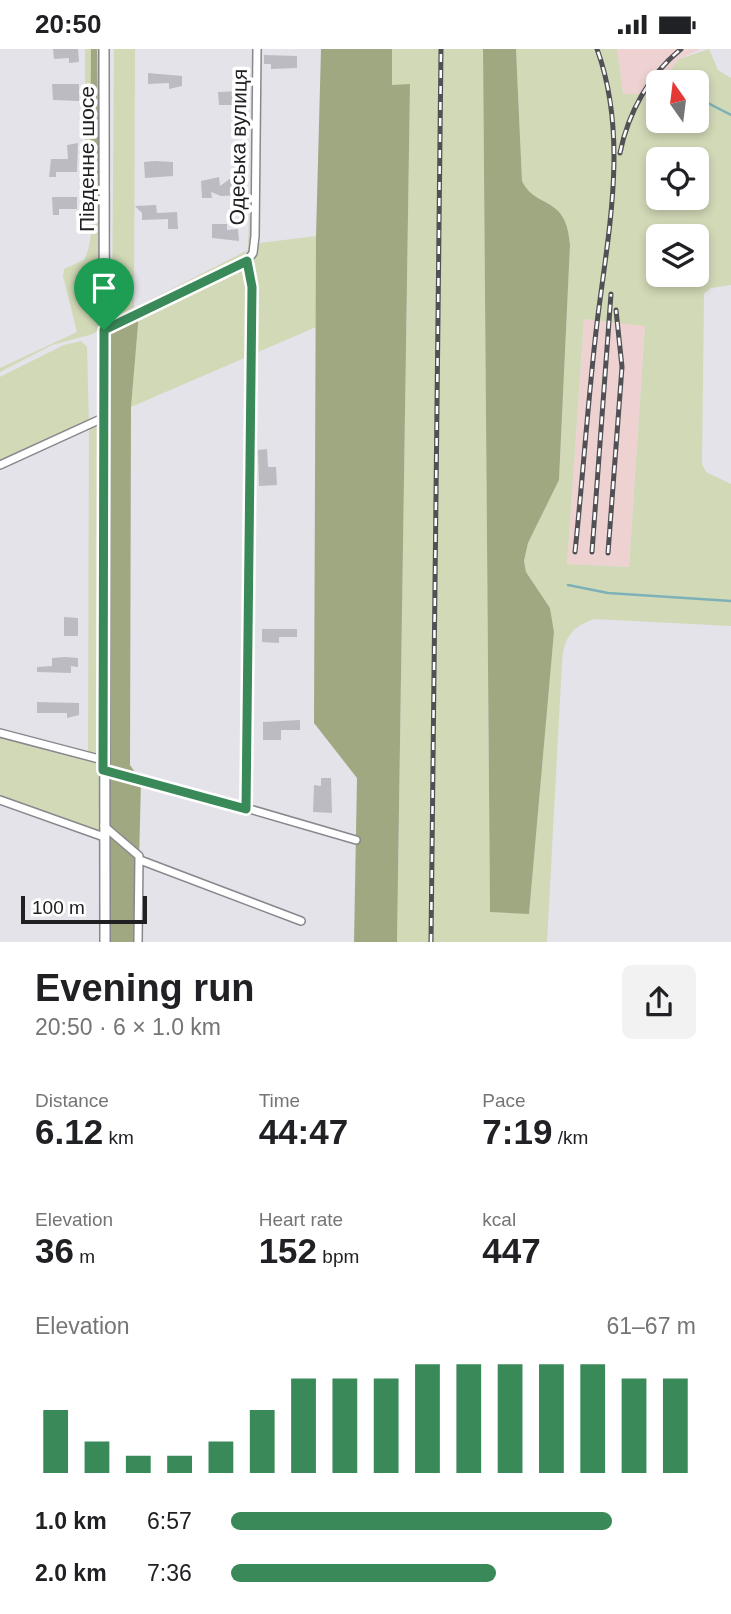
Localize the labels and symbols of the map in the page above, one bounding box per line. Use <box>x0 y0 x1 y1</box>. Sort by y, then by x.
street label: Одеська вулиця <box>225 69 251 225</box>
north arrow <box>646 70 709 133</box>
street label: Південне шосе <box>75 86 98 232</box>
pin <box>74 258 134 330</box>
scale bar <box>21 893 147 925</box>

